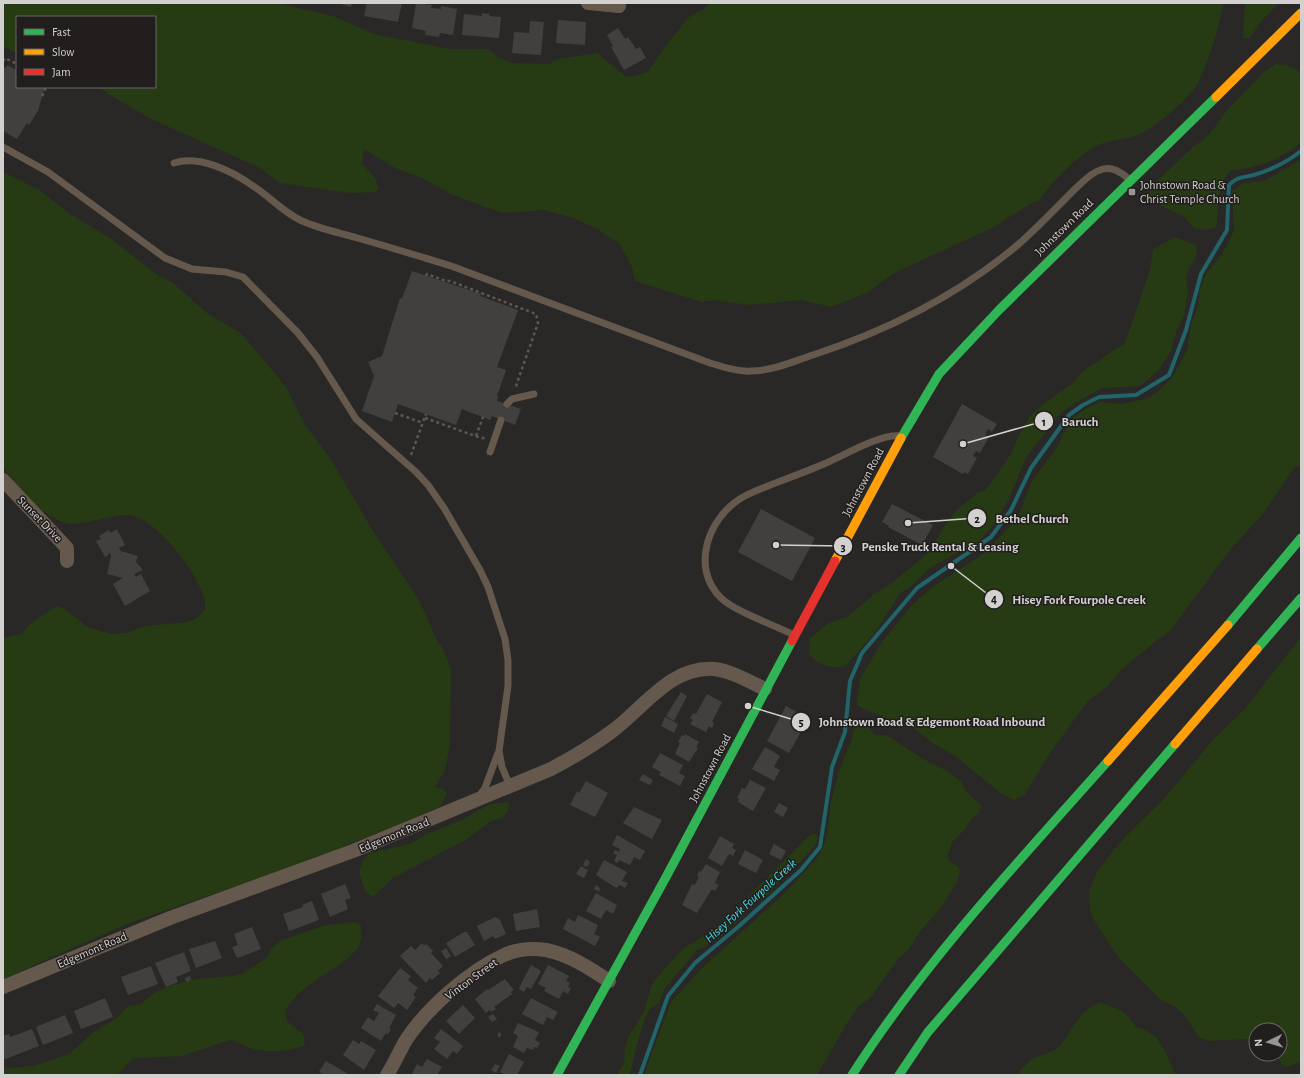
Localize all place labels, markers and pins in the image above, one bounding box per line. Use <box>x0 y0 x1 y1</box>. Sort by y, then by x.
place label: Johnstown Road & Christ Temple Church <box>1140 179 1239 205</box>
marker: Johnstown Road & Christ Temple Church <box>1127 187 1137 197</box>
callout: Baruch <box>1034 409 1107 434</box>
callout: Bethel Church <box>967 506 1076 531</box>
callout: Penske Truck Rental & Leasing <box>833 534 1026 559</box>
callout: Hisey Fork Fourpole Creek <box>984 587 1154 612</box>
callout: Johnstown Road & Edgemont Road Inbound <box>791 709 1053 734</box>

